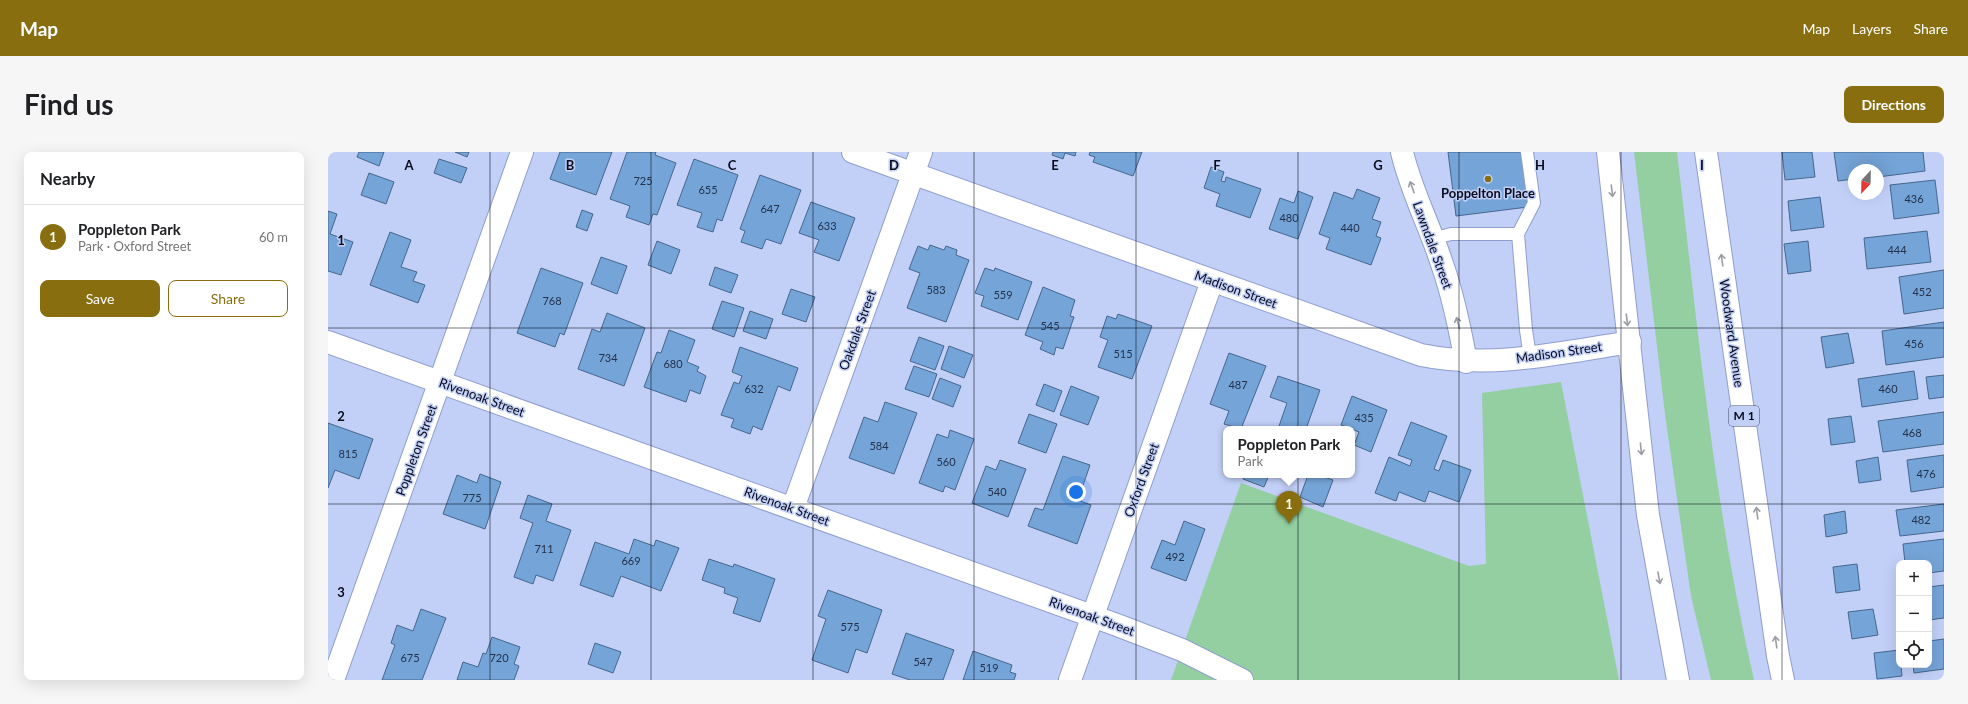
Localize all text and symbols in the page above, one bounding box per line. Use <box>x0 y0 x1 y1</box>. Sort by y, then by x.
text: Map <box>20 17 58 40</box>
text: Map <box>1802 20 1830 37</box>
text: Layers <box>1852 20 1892 37</box>
text: Share <box>1914 20 1948 37</box>
button: Directions <box>1844 86 1944 123</box>
text: Find us <box>24 87 114 121</box>
text: A <box>403 157 414 173</box>
text: B <box>566 157 575 173</box>
text: C <box>728 157 737 173</box>
text: D <box>889 157 899 173</box>
text: E <box>1051 157 1059 173</box>
text: F <box>1213 157 1221 173</box>
text: G <box>1373 157 1383 173</box>
text: H <box>1535 157 1545 173</box>
text: I <box>1700 157 1704 173</box>
north arrow <box>1848 164 1884 200</box>
text: Nearby <box>40 168 95 189</box>
house number: 725 <box>633 174 653 187</box>
marker: Poppelton Place <box>1483 174 1493 184</box>
one-way arrow <box>1408 182 1416 194</box>
house number: 655 <box>698 183 718 196</box>
one-way arrow <box>1608 184 1616 197</box>
place label: Poppelton Place <box>1441 185 1535 201</box>
house number: 436 <box>1904 192 1924 205</box>
street label: Lawndale Street <box>1410 199 1456 291</box>
house number: 647 <box>760 202 780 215</box>
house number: 480 <box>1279 211 1299 224</box>
house number: 633 <box>817 219 837 232</box>
text: Poppleton Park <box>78 220 181 238</box>
house number: 440 <box>1340 221 1360 234</box>
text: 1 <box>49 229 57 245</box>
text: 60 m <box>259 229 288 245</box>
text: 1 <box>337 232 345 248</box>
text: Park · Oxford Street <box>78 238 191 254</box>
house number: 444 <box>1887 243 1907 256</box>
one-way arrow <box>1718 254 1726 267</box>
street label: Madison Street <box>1193 267 1280 311</box>
street label: Woodward Avenue <box>1716 278 1748 388</box>
button: Save <box>40 280 160 317</box>
button: Share <box>168 280 288 317</box>
house number: 583 <box>926 283 946 296</box>
house number: 452 <box>1912 285 1932 298</box>
street label: Oakdale Street <box>835 287 879 372</box>
house number: 559 <box>993 288 1013 301</box>
house number: 768 <box>542 294 562 307</box>
one-way arrow <box>1623 313 1631 326</box>
one-way arrow <box>1454 317 1461 330</box>
house number: 545 <box>1040 319 1060 332</box>
house number: 456 <box>1904 337 1924 350</box>
street label: Madison Street <box>1515 338 1603 366</box>
house number: 515 <box>1113 347 1133 360</box>
house number: 734 <box>598 351 618 364</box>
house number: 680 <box>663 357 683 370</box>
street label: Rivenoak Street <box>437 374 527 420</box>
house number: 487 <box>1228 378 1248 391</box>
house number: 632 <box>744 382 764 395</box>
house number: 460 <box>1878 382 1898 395</box>
street label: Poppleton Street <box>392 402 440 498</box>
road number: M 1 <box>1729 406 1759 426</box>
text: 2 <box>337 408 345 424</box>
house number: 435 <box>1354 411 1374 424</box>
popup <box>1223 426 1355 478</box>
house number: 468 <box>1902 426 1922 439</box>
text: Poppleton Park <box>1238 435 1340 453</box>
house number: 584 <box>869 439 889 452</box>
street label: Oxford Street <box>1120 440 1162 519</box>
one-way arrow <box>1637 442 1645 455</box>
house number: 815 <box>338 447 358 460</box>
text: Park <box>1238 453 1263 469</box>
house number: 560 <box>936 455 956 468</box>
house number: 476 <box>1916 467 1936 480</box>
your location <box>1066 482 1086 502</box>
street label: Rivenoak Street <box>742 483 832 529</box>
house number: 540 <box>987 485 1007 498</box>
house number: 775 <box>462 491 482 504</box>
pin: 1 <box>1276 491 1302 524</box>
one-way arrow <box>1753 507 1761 520</box>
house number: 482 <box>1911 513 1931 526</box>
house number: 711 <box>534 542 554 555</box>
house number: 492 <box>1165 550 1185 563</box>
house number: 669 <box>621 554 641 567</box>
map controls <box>1896 560 1932 668</box>
button: + <box>1896 560 1932 596</box>
one-way arrow <box>1656 571 1664 584</box>
text: 3 <box>337 584 345 600</box>
street label: Rivenoak Street <box>1047 593 1137 639</box>
button: − <box>1896 596 1932 632</box>
house number: 575 <box>840 620 860 633</box>
button: locate <box>1896 632 1932 668</box>
one-way arrow <box>1772 636 1780 649</box>
house number: 675 <box>400 651 420 664</box>
house number: 720 <box>489 651 509 664</box>
house number: 547 <box>913 655 933 668</box>
house number: 519 <box>979 661 999 674</box>

